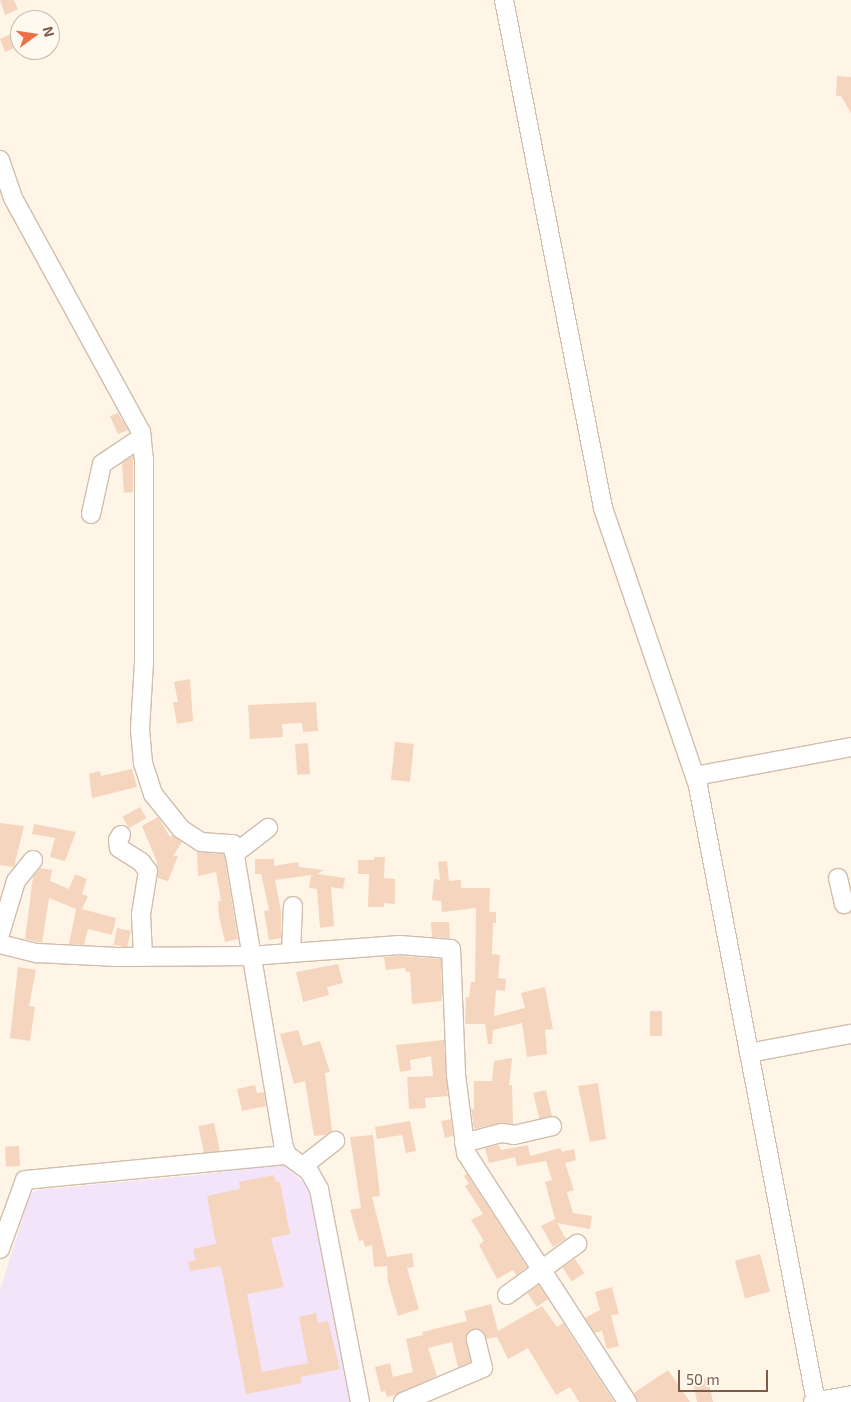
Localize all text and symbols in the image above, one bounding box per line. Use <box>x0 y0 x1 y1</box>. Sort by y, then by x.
north arrow <box>10 10 60 60</box>
text: N <box>40 25 59 38</box>
scale bar <box>681 1360 771 1392</box>
text: 50 m <box>686 1370 720 1388</box>

